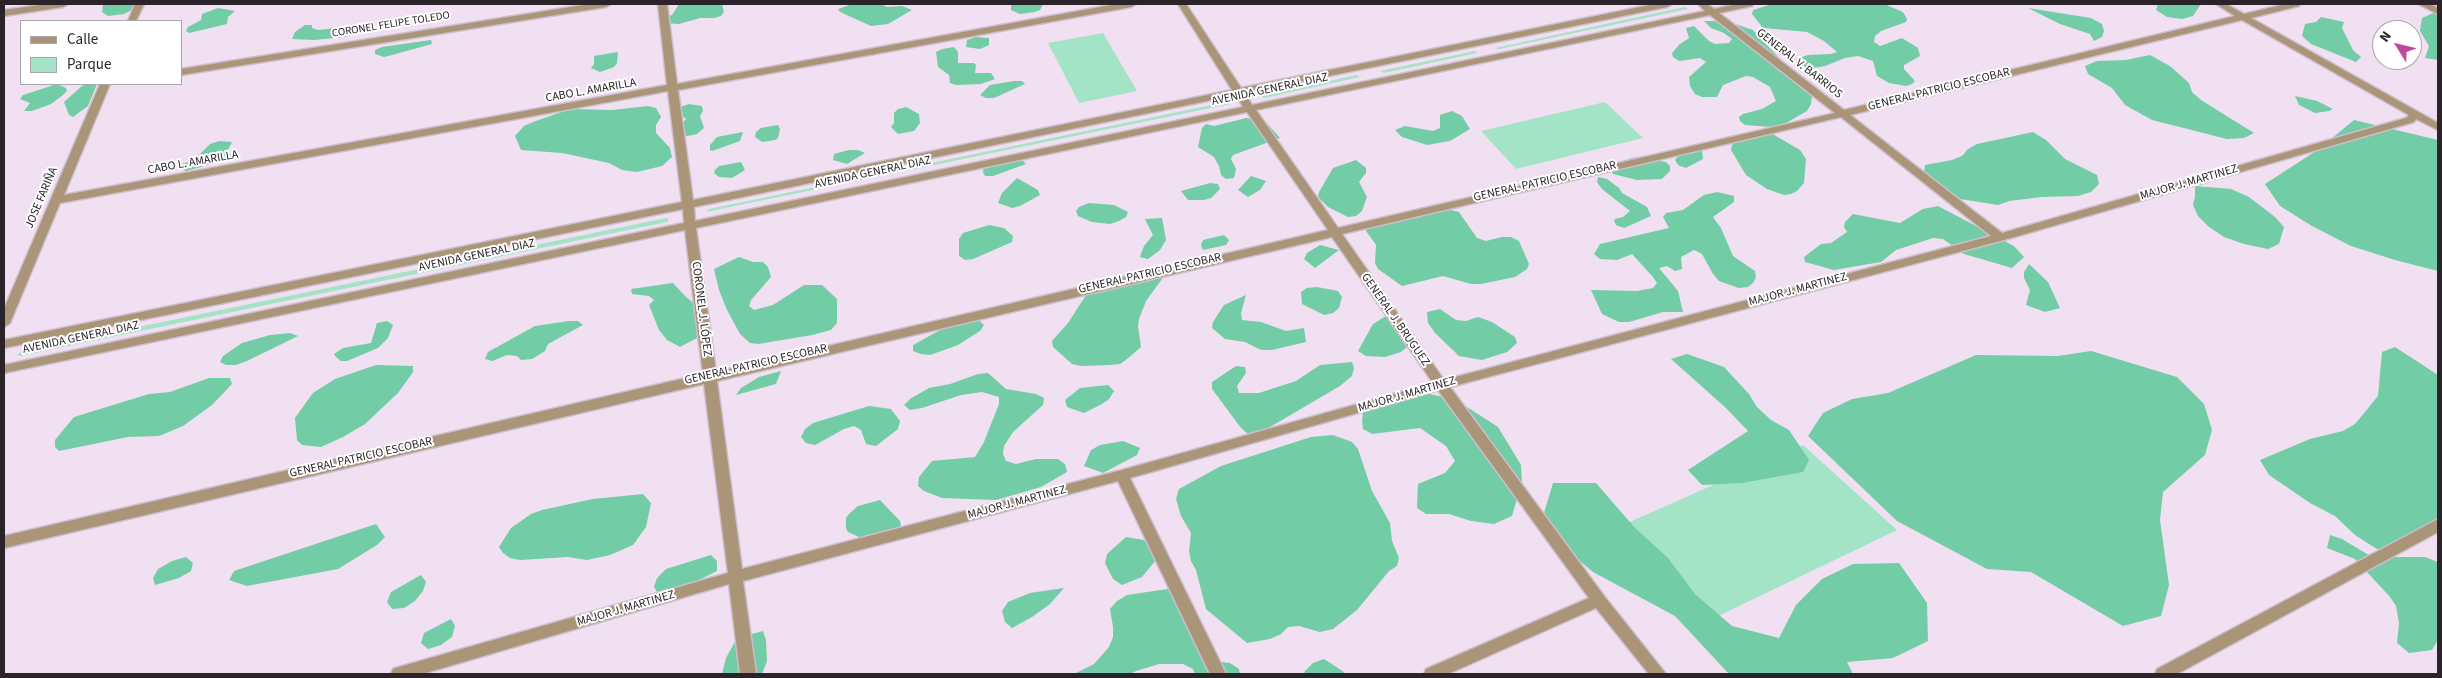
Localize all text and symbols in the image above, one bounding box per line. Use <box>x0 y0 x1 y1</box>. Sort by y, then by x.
street label: CORONEL FELIPE TOLEDO <box>331 9 451 41</box>
legend <box>20 20 182 85</box>
north arrow <box>2372 20 2422 70</box>
street label: GENERAL V. BARRIOS <box>1753 26 1845 102</box>
text: N <box>2375 27 2397 46</box>
text: Calle <box>67 29 98 50</box>
text: Parque <box>67 54 111 75</box>
street label: GENERAL PATRICIO ESCOBAR <box>1867 65 2011 115</box>
street label: AVENIDA GENERAL DIAZ <box>1210 71 1330 109</box>
street label: CABO L. AMARILLA <box>544 76 638 106</box>
street label: CABO L. AMARILLA <box>146 148 240 178</box>
street label: AVENIDA GENERAL DIAZ <box>813 154 933 192</box>
street label: GENERAL PATRICIO ESCOBAR <box>1472 159 1618 205</box>
street label: MAJOR J. MARTINEZ <box>2138 162 2240 204</box>
street label: JOSE FARIÑA <box>23 165 61 231</box>
street label: AVENIDA GENERAL DIAZ <box>417 237 537 275</box>
street label: GENERAL PATRICIO ESCOBAR <box>1077 251 1223 297</box>
street label: CORONEL J. LÓPEZ <box>688 261 714 357</box>
street label: MAJOR J. MARTINEZ <box>1747 270 1849 310</box>
street label: GENERAL J. BRUGUEZ <box>1358 271 1432 369</box>
street label: AVENIDA GENERAL DIAZ <box>21 319 141 357</box>
street label: GENERAL PATRICIO ESCOBAR <box>683 342 829 388</box>
street label: MAJOR J. MARTINEZ <box>1356 374 1458 416</box>
street label: GENERAL PATRICIO ESCOBAR <box>288 435 434 481</box>
street label: MAJOR J. MARTINEZ <box>966 483 1068 523</box>
street label: MAJOR J. MARTINEZ <box>575 588 677 630</box>

